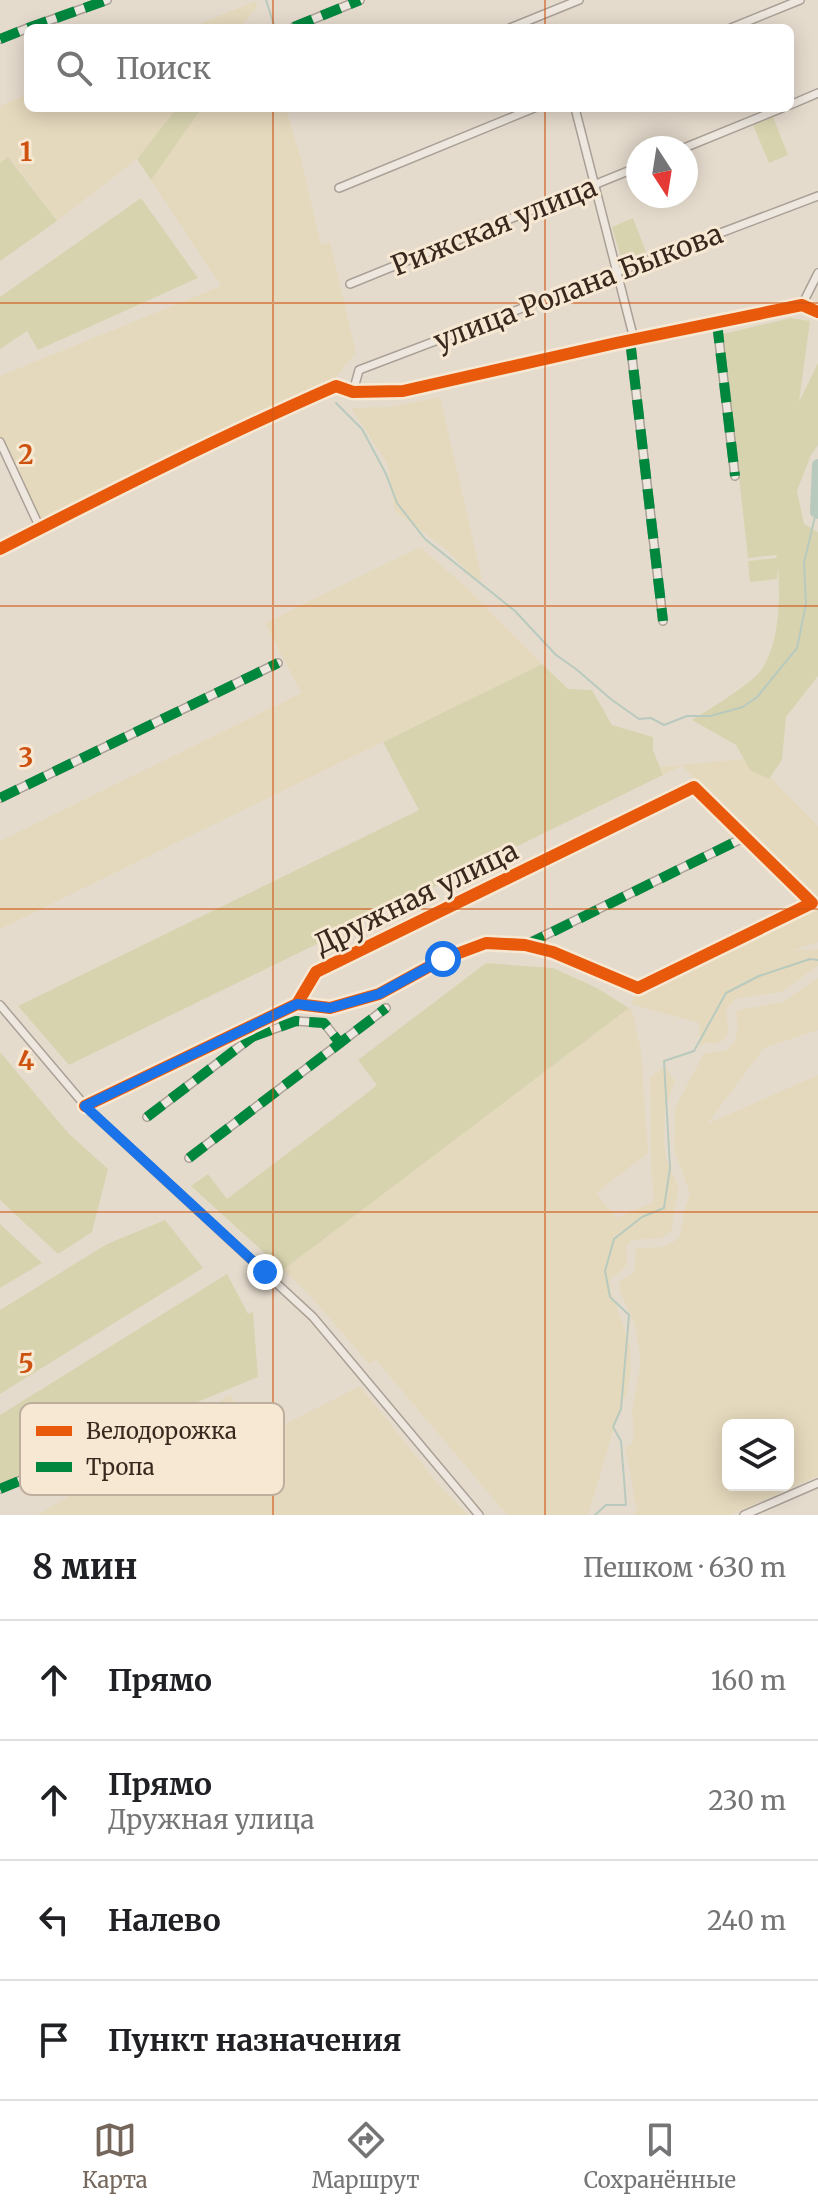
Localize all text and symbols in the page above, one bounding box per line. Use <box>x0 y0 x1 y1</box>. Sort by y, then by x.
search box <box>24 24 794 112</box>
icon: search <box>52 46 96 90</box>
text: Поиск <box>116 49 211 87</box>
text: 1 <box>20 135 32 168</box>
north arrow <box>626 136 698 208</box>
street label: Рижская улица <box>386 168 602 284</box>
street label: улица Ролана Быкова <box>428 215 728 359</box>
text: 2 <box>18 438 34 471</box>
text: 3 <box>19 741 33 774</box>
street label: Дружная улица <box>308 832 524 962</box>
route start <box>425 941 461 977</box>
text: 4 <box>18 1044 35 1077</box>
route end <box>247 1254 283 1290</box>
text: 5 <box>18 1347 34 1380</box>
legend <box>20 1403 284 1495</box>
text: Велодорожка <box>86 1417 237 1445</box>
map controls <box>722 1419 794 1491</box>
button: layers <box>722 1419 794 1491</box>
text: Тропа <box>86 1453 155 1481</box>
text: 8 мин <box>32 1546 138 1588</box>
text: Пешком · 630 m <box>583 1551 786 1584</box>
icon: ahead <box>32 1658 76 1702</box>
text: Прямо <box>108 1661 212 1699</box>
text: 160 m <box>711 1664 786 1697</box>
text: Прямо <box>108 1765 212 1803</box>
icon: ahead <box>32 1778 76 1822</box>
text: 230 m <box>708 1784 786 1817</box>
text: Дружная улица <box>108 1803 314 1836</box>
icon: left <box>32 1898 76 1942</box>
text: Налево <box>108 1901 221 1939</box>
text: 240 m <box>707 1904 786 1937</box>
icon: arrive <box>32 2018 76 2062</box>
text: Пункт назначения <box>108 2021 402 2059</box>
tab: Карта <box>82 2118 148 2194</box>
tab: Маршрут <box>312 2118 420 2194</box>
tab: Сохранённые <box>584 2118 736 2194</box>

